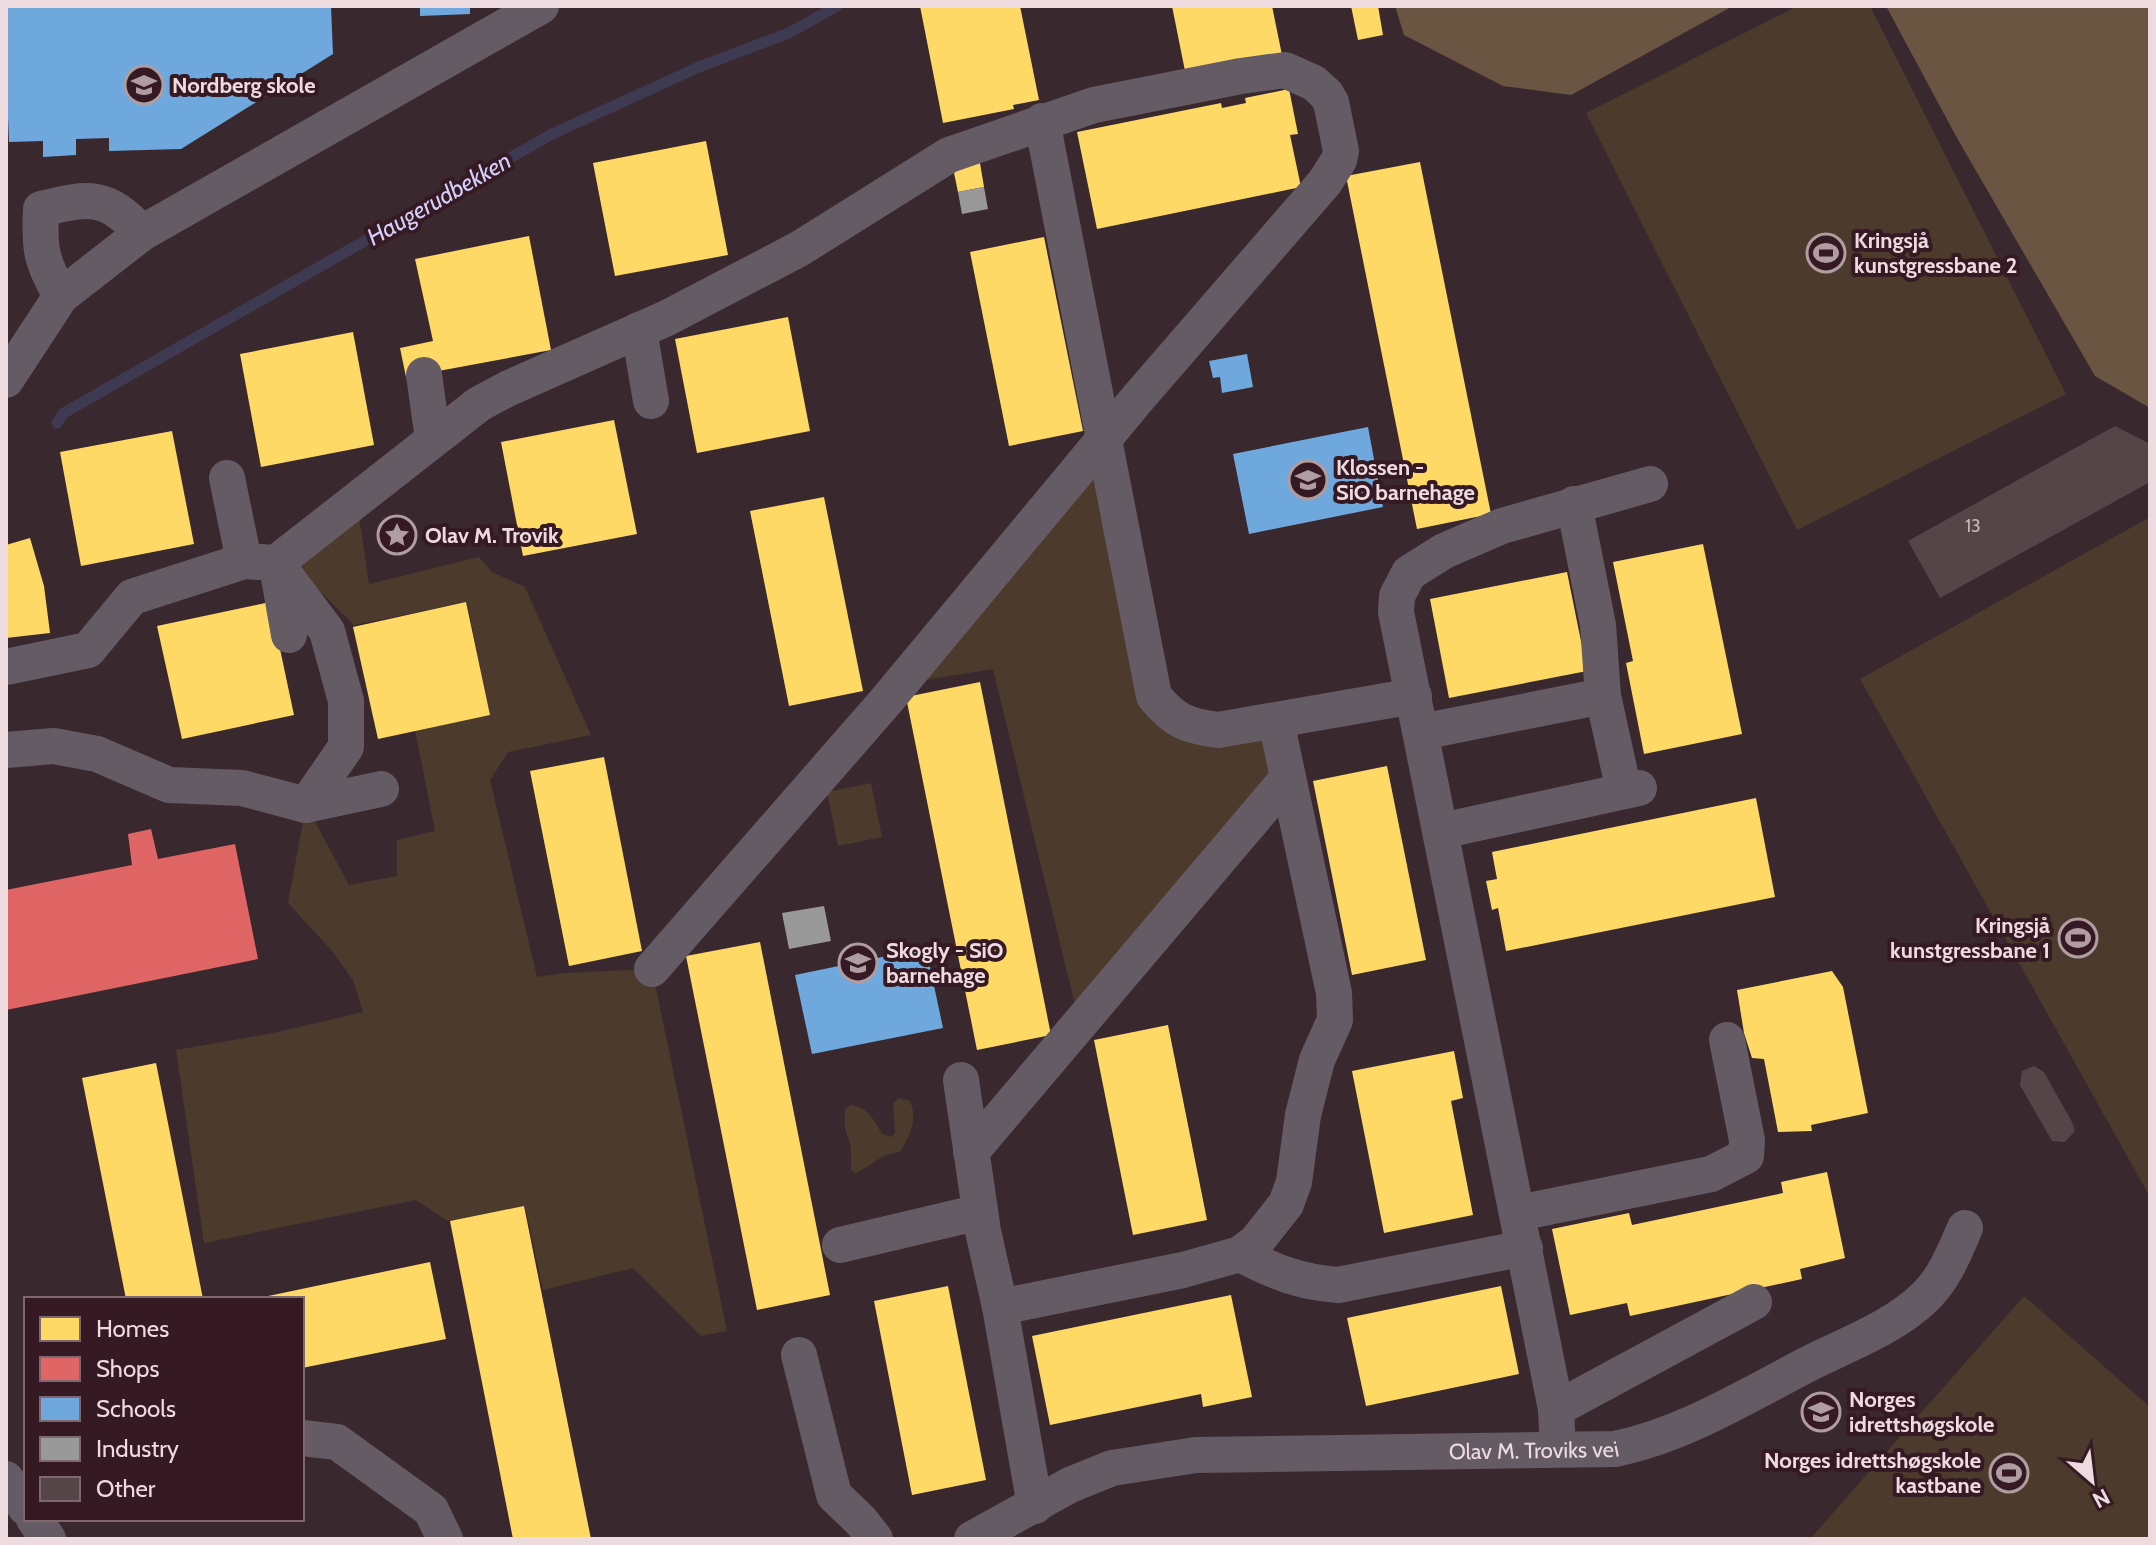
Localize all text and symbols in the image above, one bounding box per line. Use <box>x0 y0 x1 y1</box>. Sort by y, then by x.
school or university icon: Nordberg skole <box>123 64 165 106</box>
place label: Nordberg skole <box>172 72 316 99</box>
water label: Haugerudbekken <box>361 146 516 252</box>
place label: Kringsjå kunstgressbane 2 <box>1854 227 2017 279</box>
sports icon: Kringsjå kunstgressbane 2 <box>1805 232 1847 274</box>
place label: Klossen - SiO barnehage <box>1336 454 1475 506</box>
school or university icon: Klossen - SiO barnehage <box>1287 459 1329 501</box>
place icon: Olav M. Trovik <box>376 514 418 556</box>
house number: 13 <box>1965 515 1981 537</box>
place label: Olav M. Trovik <box>425 522 559 549</box>
place label: Kringsjå kunstgressbane 1 <box>1890 912 2050 964</box>
sports icon: Kringsjå kunstgressbane 1 <box>2057 917 2099 959</box>
place label: Skogly - SiO barnehage <box>886 937 1003 989</box>
school or university icon: Skogly - SiO barnehage <box>837 942 879 984</box>
legend <box>24 1297 304 1521</box>
text: Homes <box>96 1314 169 1343</box>
text: Shops <box>96 1354 159 1383</box>
place label: Norges idrettshøgskole <box>1849 1386 1994 1438</box>
school or university icon: Norges idrettshøgskole <box>1800 1391 1842 1433</box>
text: Schools <box>96 1394 176 1423</box>
text: Industry <box>96 1434 179 1463</box>
street label: Olav M. Troviks vei <box>1449 1436 1621 1465</box>
north arrow <box>2052 1441 2132 1521</box>
place label: Norges idrettshøgskole kastbane <box>1764 1447 1981 1499</box>
sports icon: Norges idrettshøgskole kastbane <box>1988 1452 2030 1494</box>
text: Other <box>96 1474 156 1503</box>
text: N <box>2088 1483 2114 1514</box>

